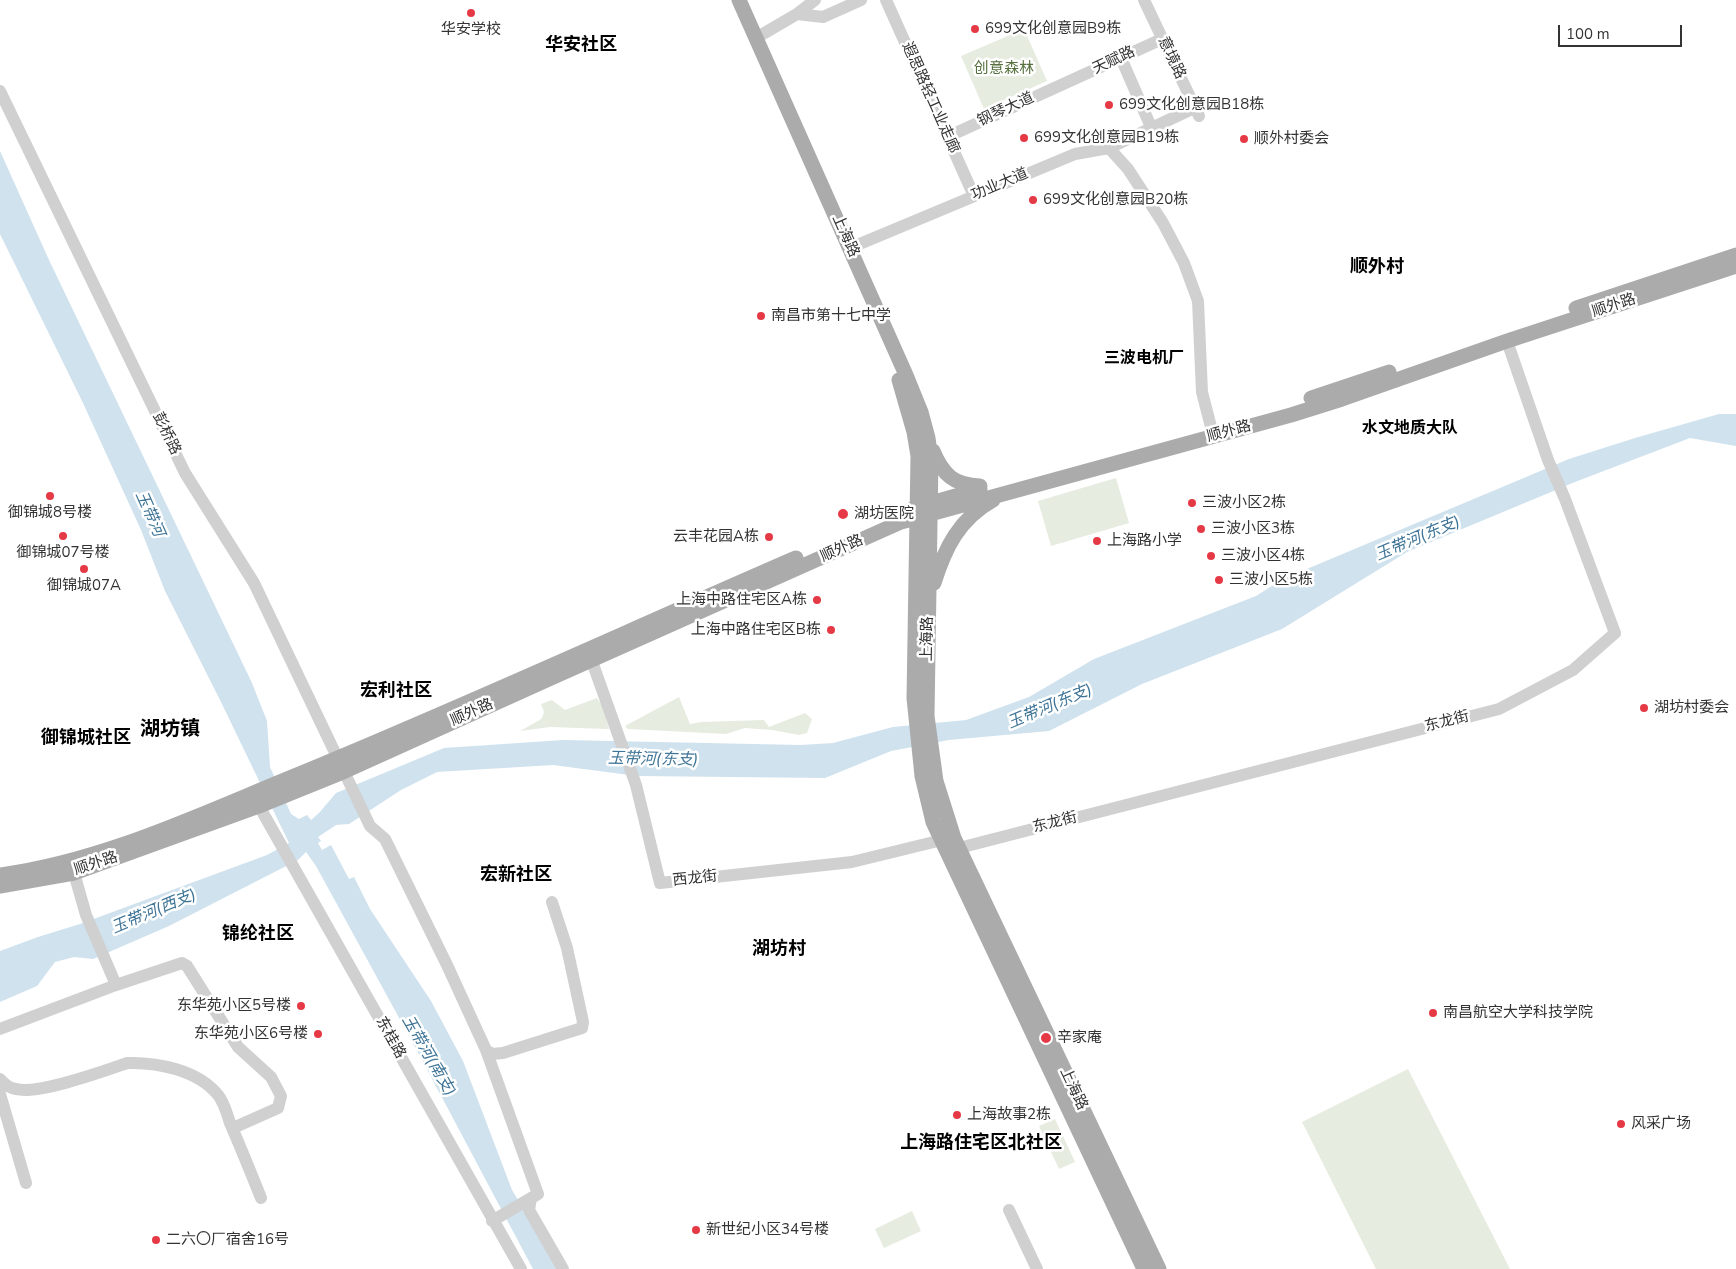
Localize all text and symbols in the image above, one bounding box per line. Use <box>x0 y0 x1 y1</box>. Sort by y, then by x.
marker: 华安学校 <box>465 7 477 19</box>
scale bar <box>1561 15 1685 47</box>
place label: 699文化创意园B9栋 <box>985 20 1121 38</box>
place label: 华安学校 <box>441 21 501 39</box>
marker: 699文化创意园B9栋 <box>969 23 981 35</box>
text: 100 m <box>1566 24 1610 44</box>
street label: 意境路 <box>1153 34 1189 82</box>
district label: 华安社区 <box>545 35 617 57</box>
street label: 遐思路轻工业走廊 <box>897 40 963 156</box>
street label: 天赋路 <box>1090 43 1138 79</box>
park label: 创意森林 <box>974 60 1034 78</box>
street label: 钢琴大道 <box>975 89 1037 131</box>
place label: 699文化创意园B18栋 <box>1119 96 1264 114</box>
marker: 699文化创意园B18栋 <box>1103 99 1115 111</box>
place label: 699文化创意园B19栋 <box>1034 129 1179 147</box>
place label: 顺外村委会 <box>1254 130 1329 148</box>
marker: 699文化创意园B19栋 <box>1018 132 1030 144</box>
marker: 顺外村委会 <box>1238 133 1250 145</box>
street label: 功业大道 <box>969 165 1031 205</box>
place label: 699文化创意园B20栋 <box>1043 191 1188 209</box>
marker: 699文化创意园B20栋 <box>1027 194 1039 206</box>
street label: 上海路 <box>828 212 862 260</box>
district label: 顺外村 <box>1350 257 1404 279</box>
street label: 顺外路 <box>1590 290 1638 322</box>
place label: 南昌市第十七中学 <box>771 307 891 325</box>
marker: 南昌市第十七中学 <box>755 310 767 322</box>
district label: 三波电机厂 <box>1104 349 1184 369</box>
street label: 彭桥路 <box>148 410 184 458</box>
street label: 顺外路 <box>1205 417 1253 447</box>
district label: 水文地质大队 <box>1362 419 1458 439</box>
water label: 玉带河 <box>130 488 168 540</box>
marker: 御锦城8号楼 <box>44 490 56 502</box>
place label: 三波小区2栋 <box>1202 494 1286 512</box>
marker: 三波小区2栋 <box>1186 497 1198 509</box>
place label: 御锦城8号楼 <box>8 504 92 522</box>
place label: 湖坊医院 <box>854 505 914 523</box>
marker: 湖坊医院 <box>836 507 850 521</box>
water label: 玉带河(东支) <box>1373 513 1463 565</box>
place label: 三波小区3栋 <box>1211 520 1295 538</box>
marker: 三波小区3栋 <box>1195 523 1207 535</box>
place label: 云丰花园A栋 <box>673 528 759 546</box>
marker: 御锦城07号楼 <box>57 530 69 542</box>
marker: 云丰花园A栋 <box>763 531 775 543</box>
street label: 顺外路 <box>818 532 866 566</box>
place label: 上海路小学 <box>1107 532 1182 550</box>
marker: 上海路小学 <box>1091 535 1103 547</box>
place label: 御锦城07号楼 <box>17 544 109 562</box>
place label: 三波小区4栋 <box>1221 547 1305 565</box>
marker: 三波小区4栋 <box>1205 550 1217 562</box>
marker: 御锦城07A <box>78 563 90 575</box>
place label: 三波小区5栋 <box>1229 571 1313 589</box>
marker: 三波小区5栋 <box>1213 574 1225 586</box>
place label: 御锦城07A <box>47 577 121 595</box>
place label: 上海中路住宅区A栋 <box>676 591 807 609</box>
marker: 上海中路住宅区A栋 <box>811 594 823 606</box>
street label: 上海路 <box>919 616 937 662</box>
place label: 上海中路住宅区B栋 <box>691 621 821 639</box>
marker: 上海中路住宅区B栋 <box>825 624 837 636</box>
district label: 宏利社区 <box>360 681 432 703</box>
water label: 玉带河(东支) <box>1005 681 1095 733</box>
street label: 顺外路 <box>448 696 496 730</box>
place label: 湖坊村委会 <box>1654 699 1729 717</box>
marker: 湖坊村委会 <box>1638 702 1650 714</box>
street label: 东龙街 <box>1423 708 1471 736</box>
district label: 湖坊镇 <box>140 718 200 742</box>
district label: 御锦城社区 <box>41 728 131 750</box>
water label: 玉带河(东支) <box>608 750 698 770</box>
street label: 东龙街 <box>1031 809 1079 837</box>
street label: 顺外路 <box>72 848 120 880</box>
district label: 宏新社区 <box>480 865 552 887</box>
street label: 西龙街 <box>672 868 718 890</box>
water label: 玉带河(西支) <box>109 886 199 938</box>
district label: 锦纶社区 <box>222 924 294 946</box>
district label: 湖坊村 <box>752 939 806 961</box>
place label: 东华苑小区5号楼 <box>177 997 291 1015</box>
marker: 东华苑小区5号楼 <box>295 1000 307 1012</box>
place label: 南昌航空大学科技学院 <box>1443 1004 1593 1022</box>
marker: 南昌航空大学科技学院 <box>1427 1007 1439 1019</box>
water label: 玉带河(南支) <box>397 1012 459 1100</box>
street label: 东桂路 <box>371 1014 409 1062</box>
place label: 东华苑小区6号楼 <box>194 1025 308 1043</box>
marker: 东华苑小区6号楼 <box>312 1028 324 1040</box>
place label: 辛家庵 <box>1057 1029 1102 1047</box>
marker: 辛家庵 <box>1039 1031 1053 1045</box>
street label: 上海路 <box>1055 1065 1091 1113</box>
place label: 上海故事2栋 <box>967 1106 1051 1124</box>
marker: 上海故事2栋 <box>951 1109 963 1121</box>
place label: 风采广场 <box>1631 1115 1691 1133</box>
marker: 风采广场 <box>1615 1118 1627 1130</box>
district label: 上海路住宅区北社区 <box>900 1133 1062 1155</box>
place label: 新世纪小区34号楼 <box>706 1221 829 1239</box>
marker: 新世纪小区34号楼 <box>690 1224 702 1236</box>
place label: 二六〇厂宿舍16号 <box>166 1231 289 1249</box>
marker: 二六〇厂宿舍16号 <box>150 1234 162 1246</box>

